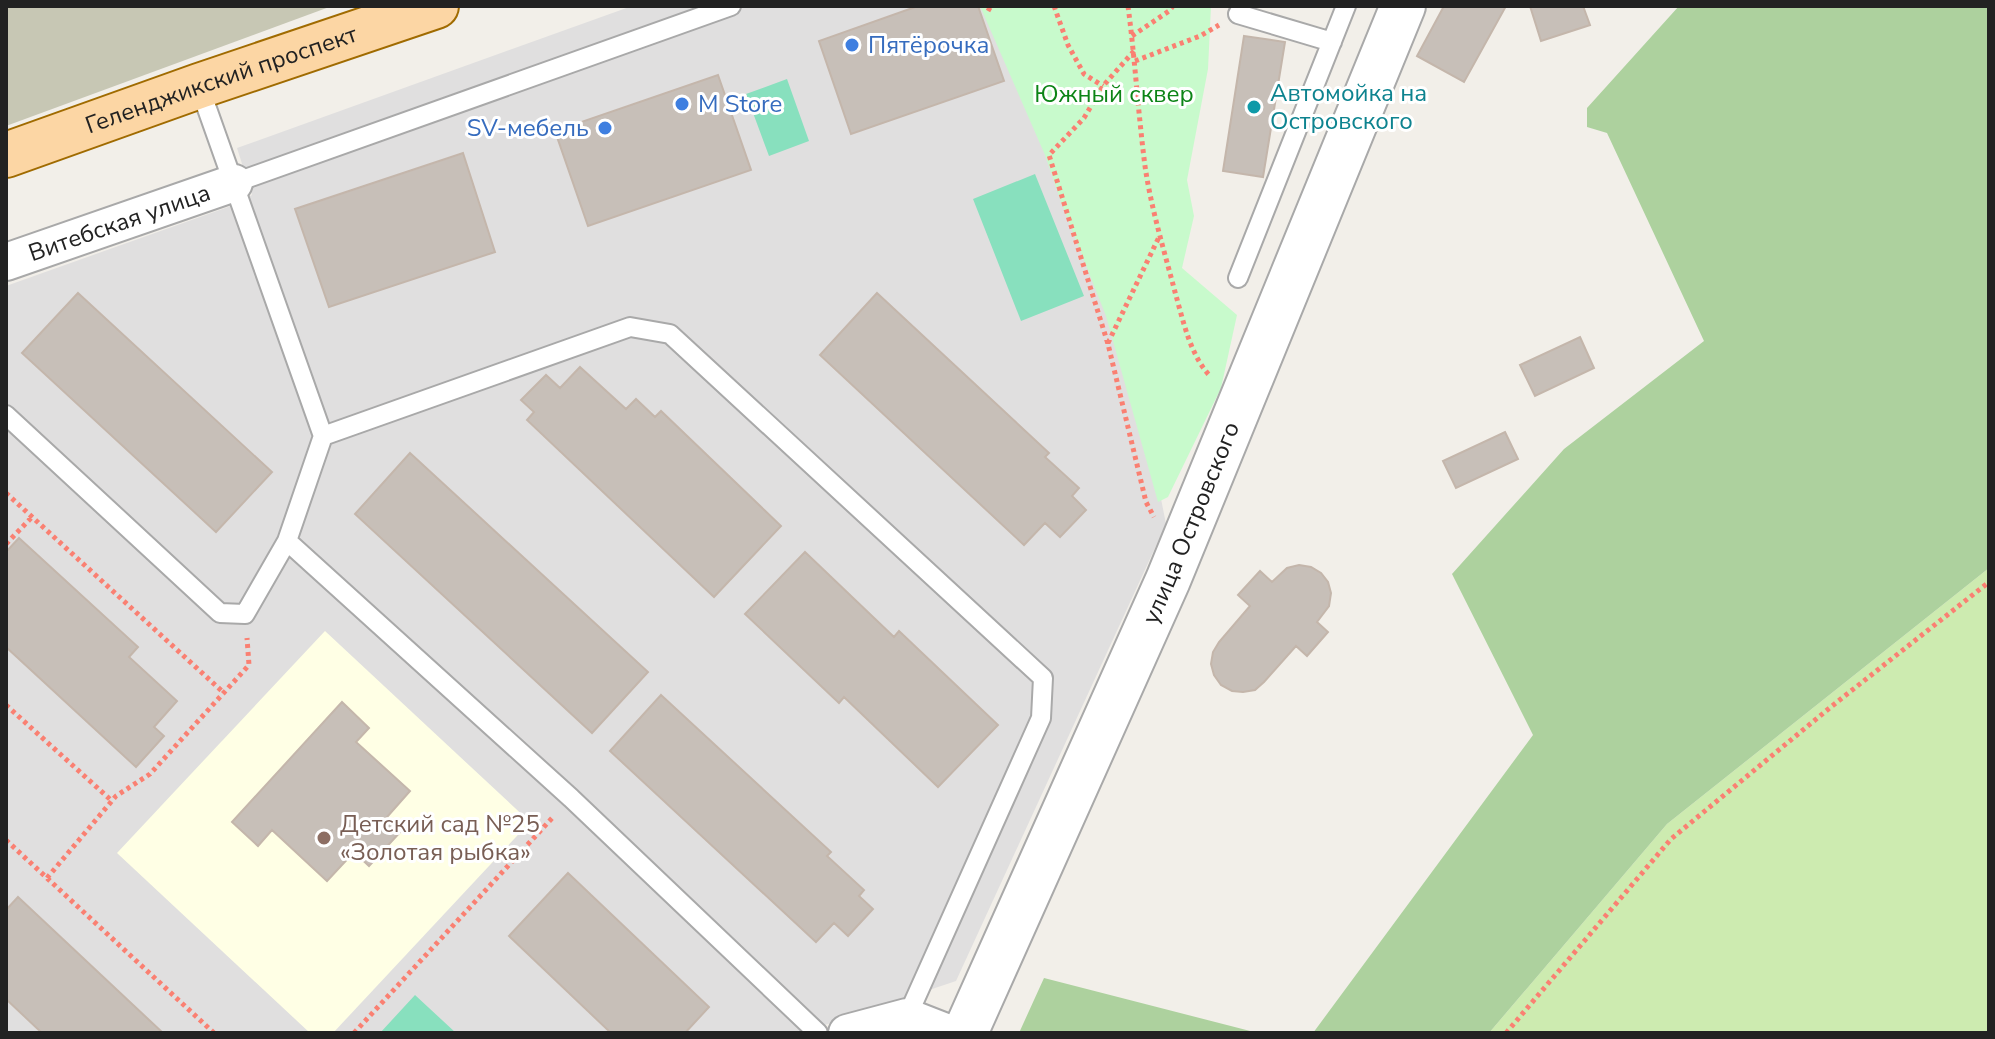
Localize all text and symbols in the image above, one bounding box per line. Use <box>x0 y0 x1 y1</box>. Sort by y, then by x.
street label: Геленджикский проспект <box>81 18 362 141</box>
place label: Пятёрочка <box>868 29 989 61</box>
marker: Пятёрочка <box>843 36 861 54</box>
place label: Автомойка на Островского <box>1270 77 1427 137</box>
park label: Южный сквер <box>1034 78 1194 110</box>
place label: M Store <box>698 88 782 120</box>
marker: M Store <box>673 95 691 113</box>
marker: Автомойка на Островского <box>1245 98 1263 116</box>
place label: SV-мебель <box>467 112 589 144</box>
marker: SV-мебель <box>596 119 614 137</box>
street label: Витебская улица <box>24 176 215 269</box>
street label: улица Островского <box>1134 417 1247 629</box>
place label: Детский сад №25 «Золотая рыбка» <box>340 808 540 868</box>
marker: Детский сад №25 «Золотая рыбка» <box>315 829 333 847</box>

